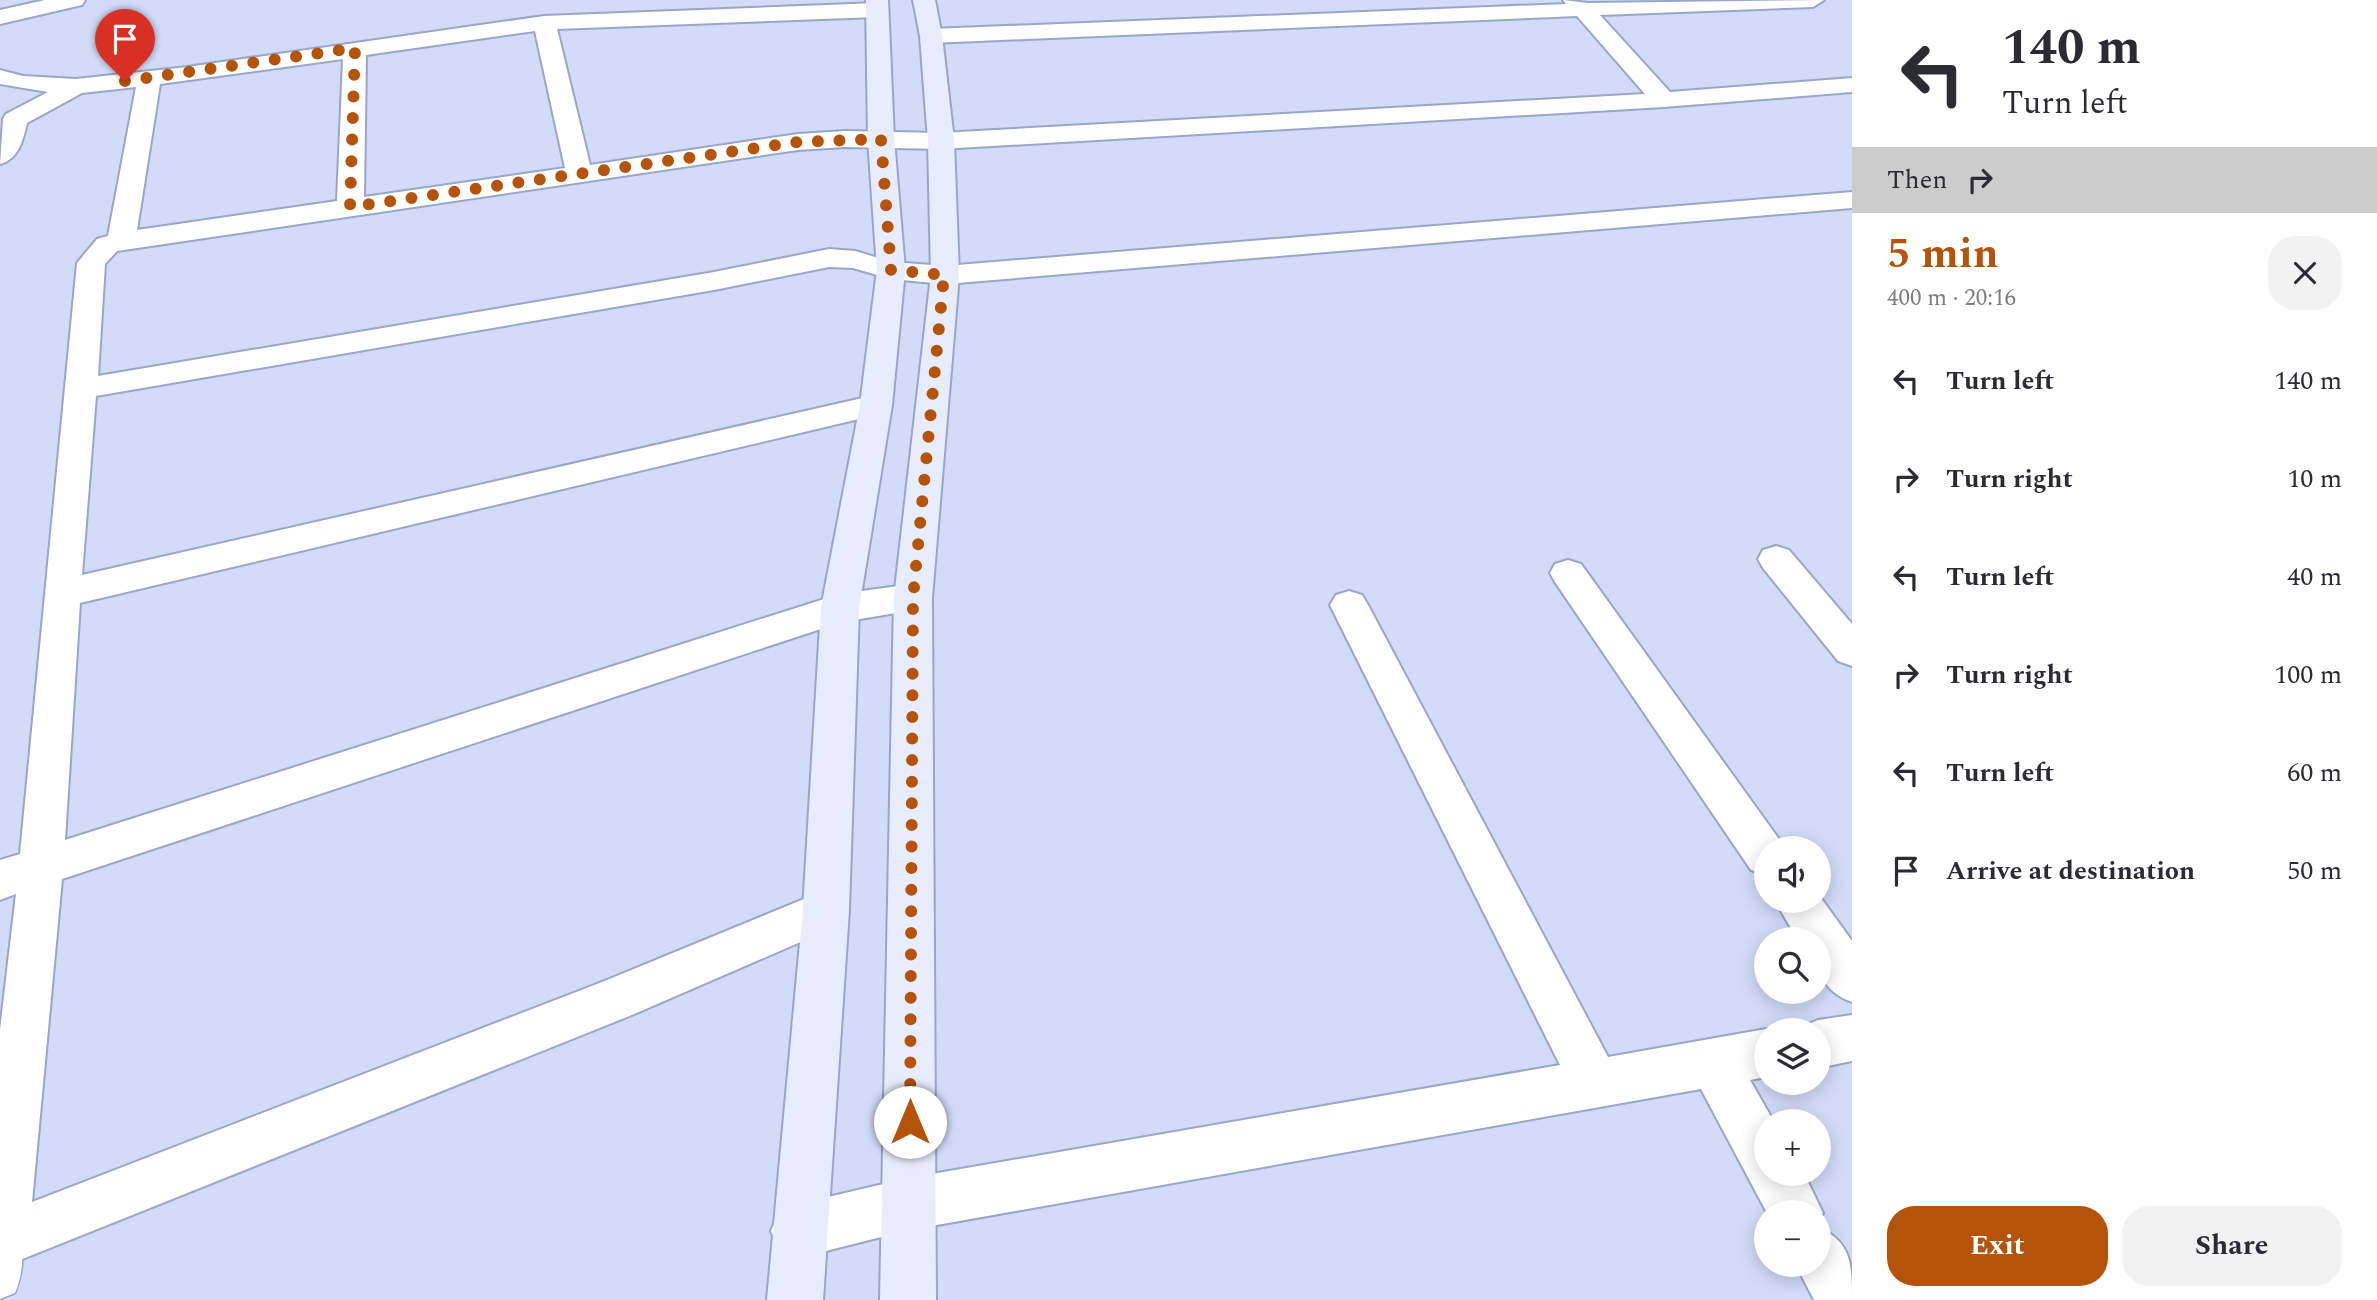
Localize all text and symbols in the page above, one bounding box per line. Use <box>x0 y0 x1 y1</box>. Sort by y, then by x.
pin <box>95 9 155 81</box>
text: 140 m <box>2002 11 2141 86</box>
icon: arrive <box>106 20 144 58</box>
icon: left <box>1887 28 1978 119</box>
text: Turn left <box>2002 79 2128 128</box>
text: Then <box>1887 160 1947 200</box>
icon: right <box>1961 161 1999 199</box>
text: 5 min <box>1887 223 1999 286</box>
button: close <box>2268 236 2342 310</box>
text: 400 m · 20:16 <box>1887 281 2016 316</box>
text: Turn left <box>1946 361 2054 401</box>
text: 140 m <box>2274 361 2342 401</box>
icon: left <box>1887 362 1925 400</box>
text: Turn right <box>1946 459 2073 499</box>
text: 10 m <box>2287 459 2342 499</box>
icon: right <box>1887 460 1925 498</box>
text: Turn left <box>1946 557 2054 597</box>
text: 40 m <box>2287 557 2342 597</box>
icon: left <box>1887 558 1925 596</box>
text: Turn right <box>1946 655 2073 695</box>
text: 100 m <box>2274 655 2342 695</box>
icon: right <box>1887 656 1925 694</box>
text: Turn left <box>1946 753 2054 793</box>
text: 60 m <box>2287 753 2342 793</box>
icon: left <box>1887 754 1925 792</box>
map controls <box>1754 836 1831 1277</box>
button: sound <box>1754 836 1831 913</box>
text: Arrive at destination <box>1946 851 2195 891</box>
text: 50 m <box>2287 851 2342 891</box>
icon: arrive <box>1887 852 1925 890</box>
button: search <box>1754 927 1831 1004</box>
button: layers <box>1754 1018 1831 1095</box>
position arrow <box>873 1085 947 1159</box>
button: + <box>1754 1109 1831 1186</box>
button: − <box>1754 1200 1831 1277</box>
button: Exit <box>1887 1206 2108 1286</box>
button: Share <box>2122 1206 2342 1286</box>

